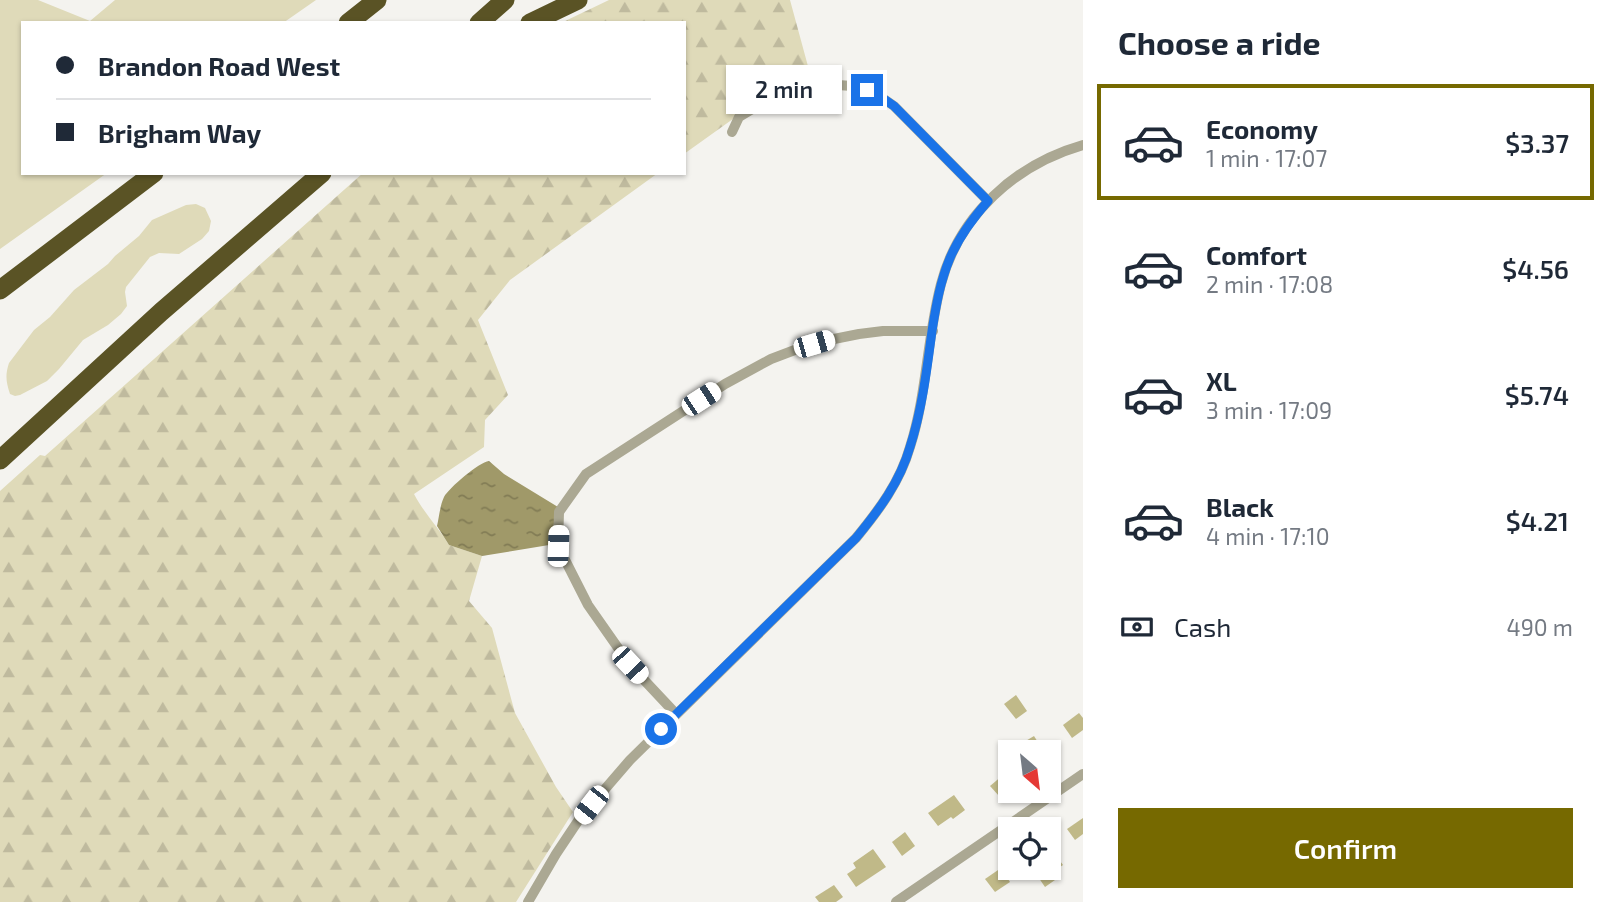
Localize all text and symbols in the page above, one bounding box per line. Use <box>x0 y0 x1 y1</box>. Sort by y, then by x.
text: Choose a ride <box>1118 23 1321 61</box>
text: Brandon Road West <box>98 50 340 81</box>
callout: 2 min <box>727 66 842 114</box>
route end <box>851 74 883 106</box>
text: 2 min <box>755 75 813 103</box>
icon: car <box>1122 111 1185 174</box>
text: Economy <box>1206 113 1318 144</box>
text: Brigham Way <box>98 117 261 148</box>
text: $3.37 <box>1505 127 1569 158</box>
text: 1 min · 17:07 <box>1206 144 1327 172</box>
icon: car <box>1122 237 1185 300</box>
text: Comfort <box>1206 239 1307 270</box>
text: $4.56 <box>1502 253 1569 284</box>
text: 2 min · 17:08 <box>1206 270 1333 298</box>
car <box>791 328 838 360</box>
icon: car <box>1122 363 1185 426</box>
text: XL <box>1206 365 1237 396</box>
car <box>678 379 725 419</box>
text: $5.74 <box>1505 379 1569 410</box>
text: 3 min · 17:09 <box>1206 396 1332 424</box>
icon: car <box>1122 489 1185 552</box>
text: Black <box>1206 491 1274 522</box>
text: $4.21 <box>1506 505 1569 536</box>
text: 4 min · 17:10 <box>1206 522 1330 550</box>
car <box>547 525 570 567</box>
icon: cash <box>1118 608 1156 646</box>
text: Cash <box>1174 611 1231 642</box>
text: 490 m <box>1507 613 1573 641</box>
car <box>608 642 653 688</box>
route start <box>645 713 677 745</box>
north arrow <box>998 740 1060 803</box>
map controls <box>998 740 1061 880</box>
car <box>570 782 613 828</box>
button: Confirm <box>1118 808 1573 888</box>
button: locate <box>998 817 1061 880</box>

